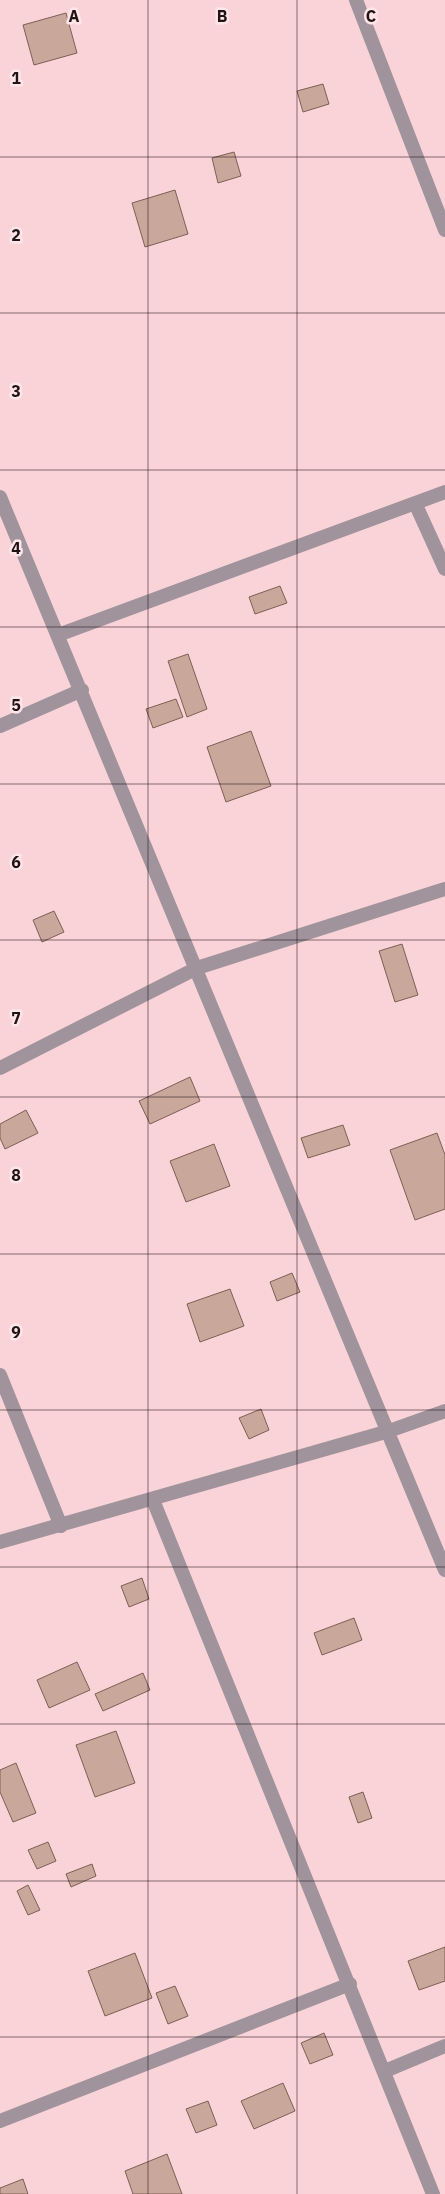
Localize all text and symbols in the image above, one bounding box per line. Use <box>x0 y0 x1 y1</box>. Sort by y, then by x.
text: A <box>69 6 80 26</box>
text: B <box>217 6 228 26</box>
text: C <box>366 6 376 26</box>
text: 1 <box>11 68 21 88</box>
text: 2 <box>11 225 21 245</box>
text: 3 <box>11 381 21 401</box>
text: 4 <box>11 538 21 558</box>
text: 5 <box>11 695 21 715</box>
text: 6 <box>11 852 21 872</box>
text: 7 <box>11 1008 21 1028</box>
text: 8 <box>11 1165 21 1185</box>
text: 9 <box>11 1322 21 1342</box>

